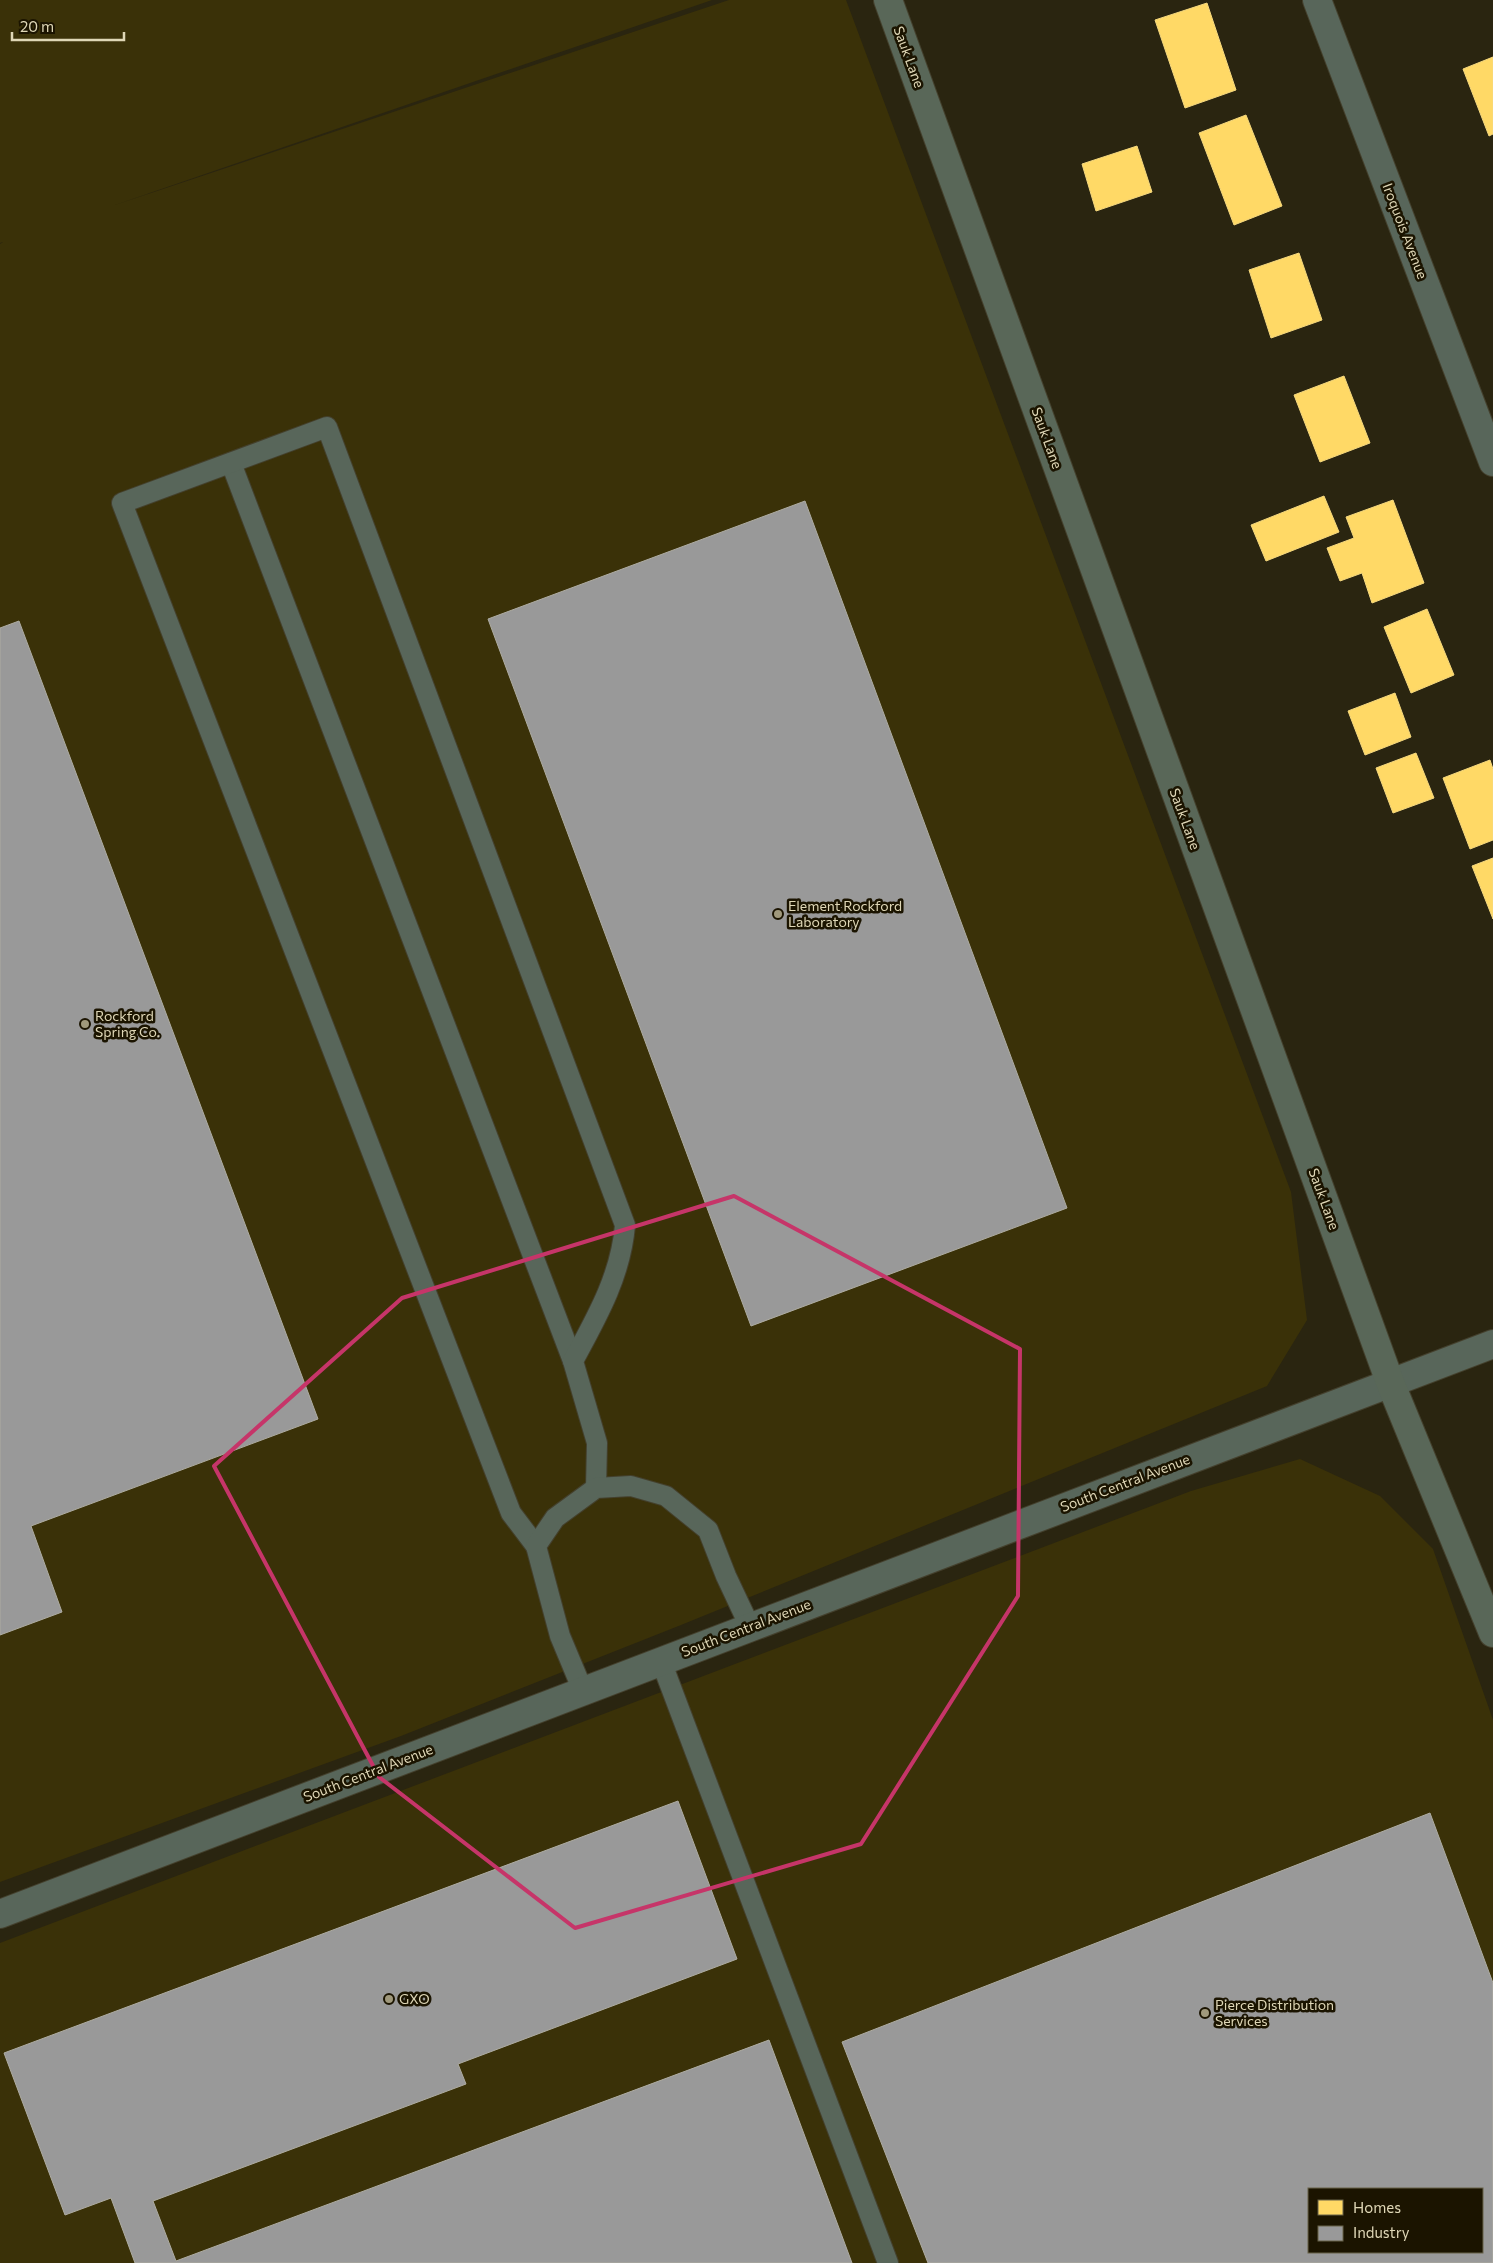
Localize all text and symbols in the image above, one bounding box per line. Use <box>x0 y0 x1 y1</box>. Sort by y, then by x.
scale bar <box>12 10 125 42</box>
text: 20 m <box>20 17 54 35</box>
street label: Sauk Lane <box>890 24 928 90</box>
street label: Iroquois Avenue <box>1379 180 1432 281</box>
street label: Sauk Lane <box>1028 405 1066 471</box>
street label: Sauk Lane <box>1166 786 1204 852</box>
place label: Element Rockford Laboratory <box>788 897 902 930</box>
marker: Element Rockford Laboratory <box>772 908 784 920</box>
place label: Rockford Spring Co. <box>95 1007 160 1040</box>
marker: Rockford Spring Co. <box>79 1018 91 1030</box>
street label: Sauk Lane <box>1305 1166 1343 1232</box>
street label: South Central Avenue <box>1058 1450 1192 1515</box>
street label: South Central Avenue <box>679 1595 813 1660</box>
street label: South Central Avenue <box>301 1740 435 1805</box>
place label: GXO <box>399 1990 430 2007</box>
marker: GXO <box>383 1993 395 2005</box>
place label: Pierce Distribution Services <box>1215 1996 1334 2029</box>
marker: Pierce Distribution Services <box>1199 2007 1211 2019</box>
legend <box>1308 2188 1483 2253</box>
text: Homes <box>1353 2198 1401 2216</box>
text: Industry <box>1353 2223 1410 2241</box>

